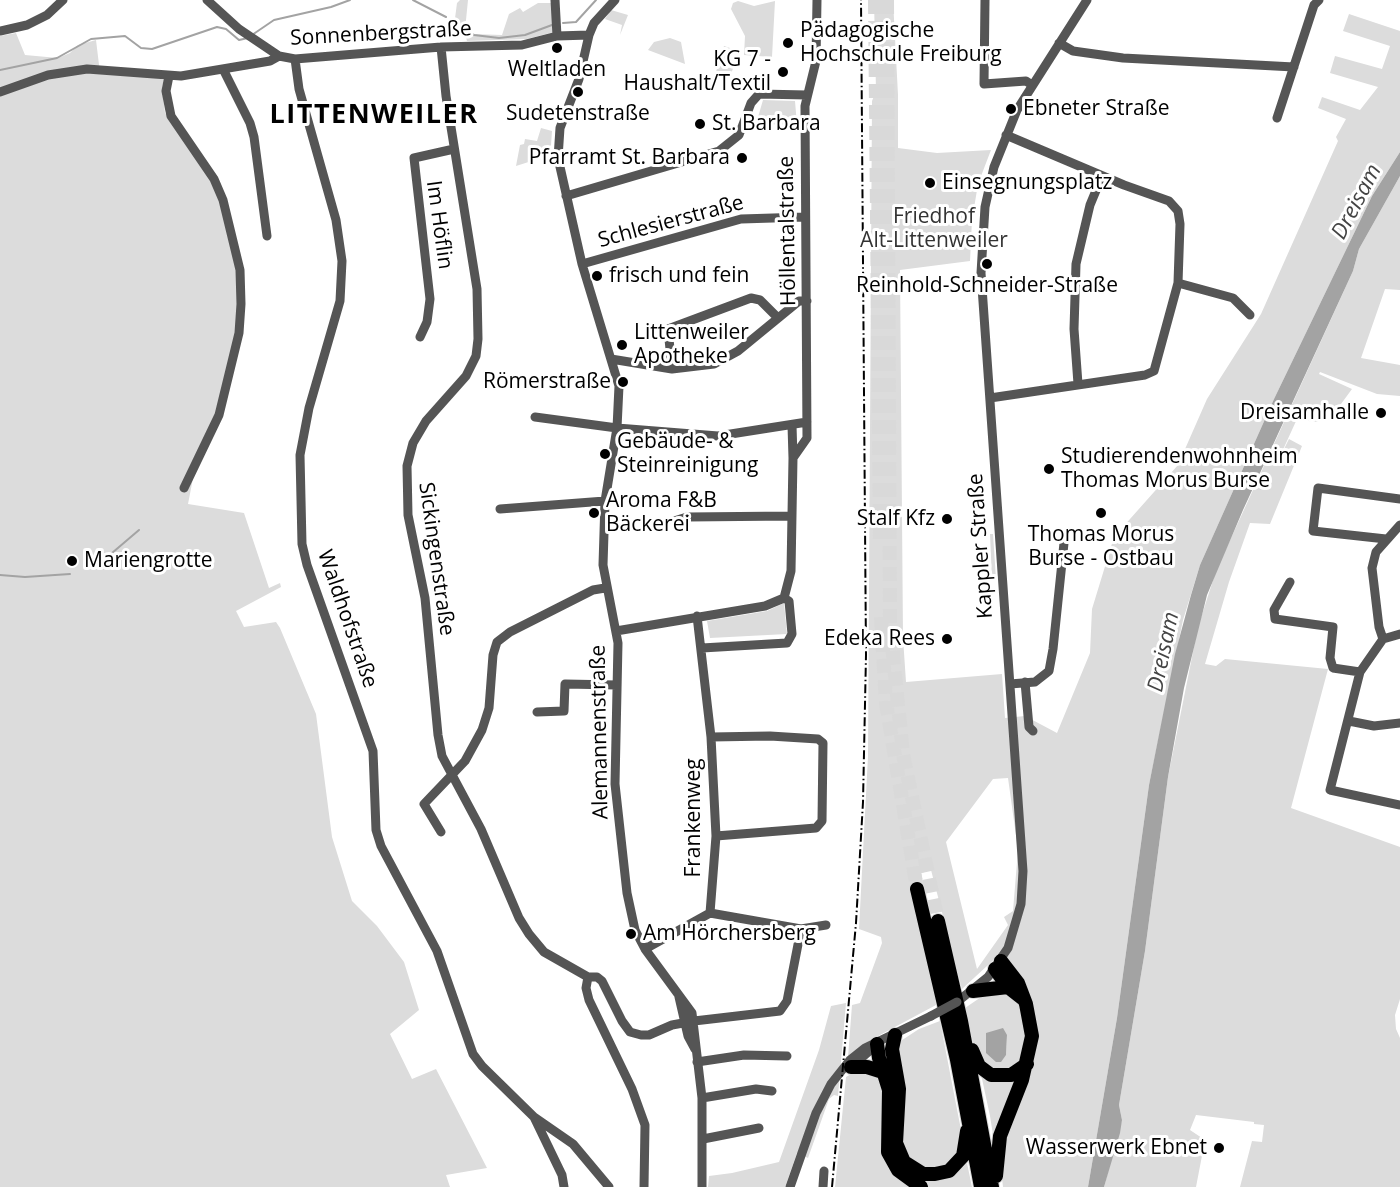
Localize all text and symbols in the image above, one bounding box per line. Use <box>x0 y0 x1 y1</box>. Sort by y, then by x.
street label: Sonnenbergstraße <box>290 17 472 51</box>
place label: Pädagogische Hochschule Freiburg <box>800 18 1002 68</box>
marker: Pädagogische Hochschule Freiburg <box>781 36 795 50</box>
marker: Weltladen <box>550 41 564 55</box>
place label: KG 7 - Haushalt/Textil <box>623 47 771 97</box>
place label: Weltladen <box>508 57 606 83</box>
marker: KG 7 - Haushalt/Textil <box>776 65 790 79</box>
marker: Sudetenstraße <box>571 85 585 99</box>
place label: Ebneter Straße <box>1023 96 1170 122</box>
district label: LITTENWEILER <box>270 99 478 131</box>
place label: Sudetenstraße <box>506 101 650 127</box>
marker: Ebneter Straße <box>1004 102 1018 116</box>
place label: St. Barbara <box>712 111 821 137</box>
marker: St. Barbara <box>693 117 707 131</box>
place label: Pfarramt St. Barbara <box>529 145 730 171</box>
marker: Pfarramt St. Barbara <box>735 151 749 165</box>
street label: Höllentalstraße <box>774 156 802 306</box>
water label: Dreisam <box>1326 160 1388 244</box>
place label: Einsegnungsplatz <box>942 170 1112 196</box>
marker: Einsegnungsplatz <box>923 176 937 190</box>
street label: Im Höflin <box>420 179 458 271</box>
street label: Schlesierstraße <box>595 190 747 254</box>
park label: Friedhof Alt-Littenweiler <box>860 204 1008 254</box>
marker: Reinhold-Schneider-Straße <box>980 257 994 271</box>
place label: frisch und fein <box>609 263 749 289</box>
marker: frisch und fein <box>590 269 604 283</box>
place label: Reinhold-Schneider-Straße <box>856 273 1118 299</box>
place label: Littenweiler Apotheke <box>634 320 749 370</box>
marker: Littenweiler Apotheke <box>615 338 629 352</box>
place label: Römerstraße <box>483 369 611 395</box>
marker: Römerstraße <box>616 375 630 389</box>
place label: Dreisamhalle <box>1240 400 1369 426</box>
marker: Dreisamhalle <box>1374 406 1388 420</box>
place label: Gebäude- & Steinreinigung <box>617 429 758 479</box>
place label: Studierendenwohnheim Thomas Morus Burse <box>1061 444 1298 494</box>
marker: Gebäude- & Steinreinigung <box>598 447 612 461</box>
marker: Studierendenwohnheim Thomas Morus Burse <box>1042 462 1056 476</box>
street label: Kappler Straße <box>963 473 999 619</box>
street label: Sickingenstraße <box>413 481 459 637</box>
place label: Aroma F&B Bäckerei <box>606 488 717 538</box>
marker: Aroma F&B Bäckerei <box>587 506 601 520</box>
place label: Stalf Kfz <box>857 506 935 532</box>
marker: Thomas Morus Burse - Ostbau <box>1094 506 1108 520</box>
marker: Stalf Kfz <box>940 512 954 526</box>
place label: Thomas Morus Burse - Ostbau <box>1028 522 1174 572</box>
street label: Waldhofstraße <box>312 547 382 691</box>
place label: Mariengrotte <box>84 548 212 574</box>
marker: Mariengrotte <box>65 554 79 568</box>
water label: Dreisam <box>1143 610 1185 694</box>
place label: Edeka Rees <box>824 626 935 652</box>
marker: Edeka Rees <box>940 632 954 646</box>
street label: Alemannenstraße <box>586 645 614 819</box>
street label: Frankenweg <box>681 758 707 878</box>
place label: Am Hörchersberg <box>643 921 816 947</box>
marker: Am Hörchersberg <box>624 927 638 941</box>
place label: Wasserwerk Ebnet <box>1026 1135 1207 1161</box>
marker: Wasserwerk Ebnet <box>1212 1141 1226 1155</box>

